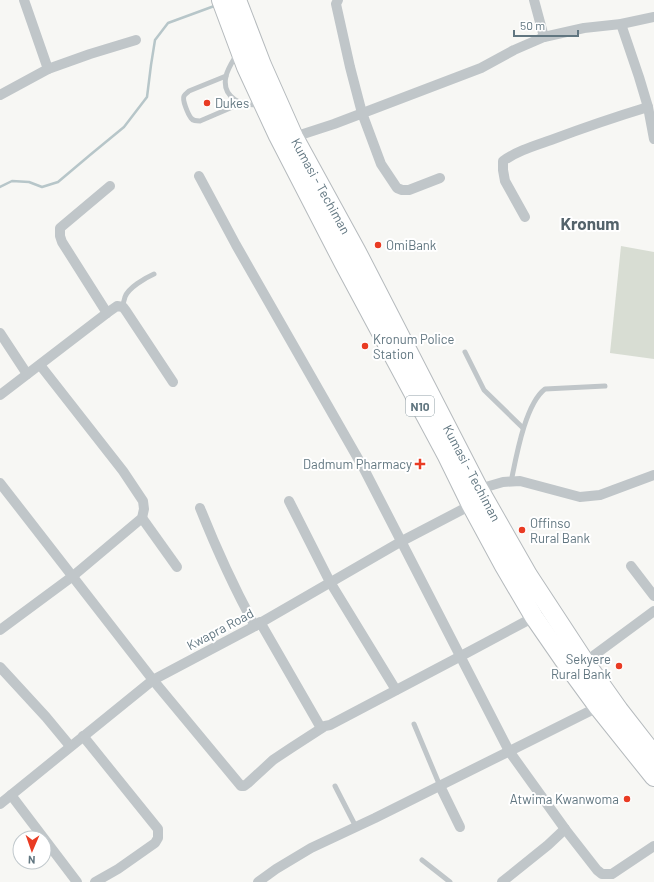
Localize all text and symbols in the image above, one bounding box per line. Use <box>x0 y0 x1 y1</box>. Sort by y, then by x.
scale bar <box>514 12 578 38</box>
text: 50 m <box>520 18 545 32</box>
place label: Dukes <box>215 95 249 111</box>
marker: Dukes <box>202 98 212 108</box>
street label: Kumasi - Techiman <box>288 135 354 237</box>
district label: Kronum <box>560 213 620 233</box>
place label: OmiBank <box>386 237 437 253</box>
marker: OmiBank <box>373 240 383 250</box>
place label: Kronum Police Station <box>373 331 455 362</box>
marker: Kronum Police Station <box>360 341 370 351</box>
road number: N10 <box>406 396 434 416</box>
street label: Kumasi - Techiman <box>440 422 504 524</box>
place label: Dadmum Pharmacy <box>303 456 412 472</box>
marker: Dadmum Pharmacy <box>415 459 425 469</box>
place label: Offinso Rural Bank <box>530 515 591 546</box>
marker: Offinso Rural Bank <box>517 525 527 535</box>
street label: Kwapra Road <box>184 605 256 653</box>
place label: Sekyere Rural Bank <box>551 651 611 682</box>
marker: Sekyere Rural Bank <box>614 661 624 671</box>
place label: Atwima Kwanwoma <box>510 791 619 807</box>
marker: Atwima Kwanwoma <box>622 794 632 804</box>
north arrow <box>12 830 52 870</box>
text: N <box>28 854 36 867</box>

